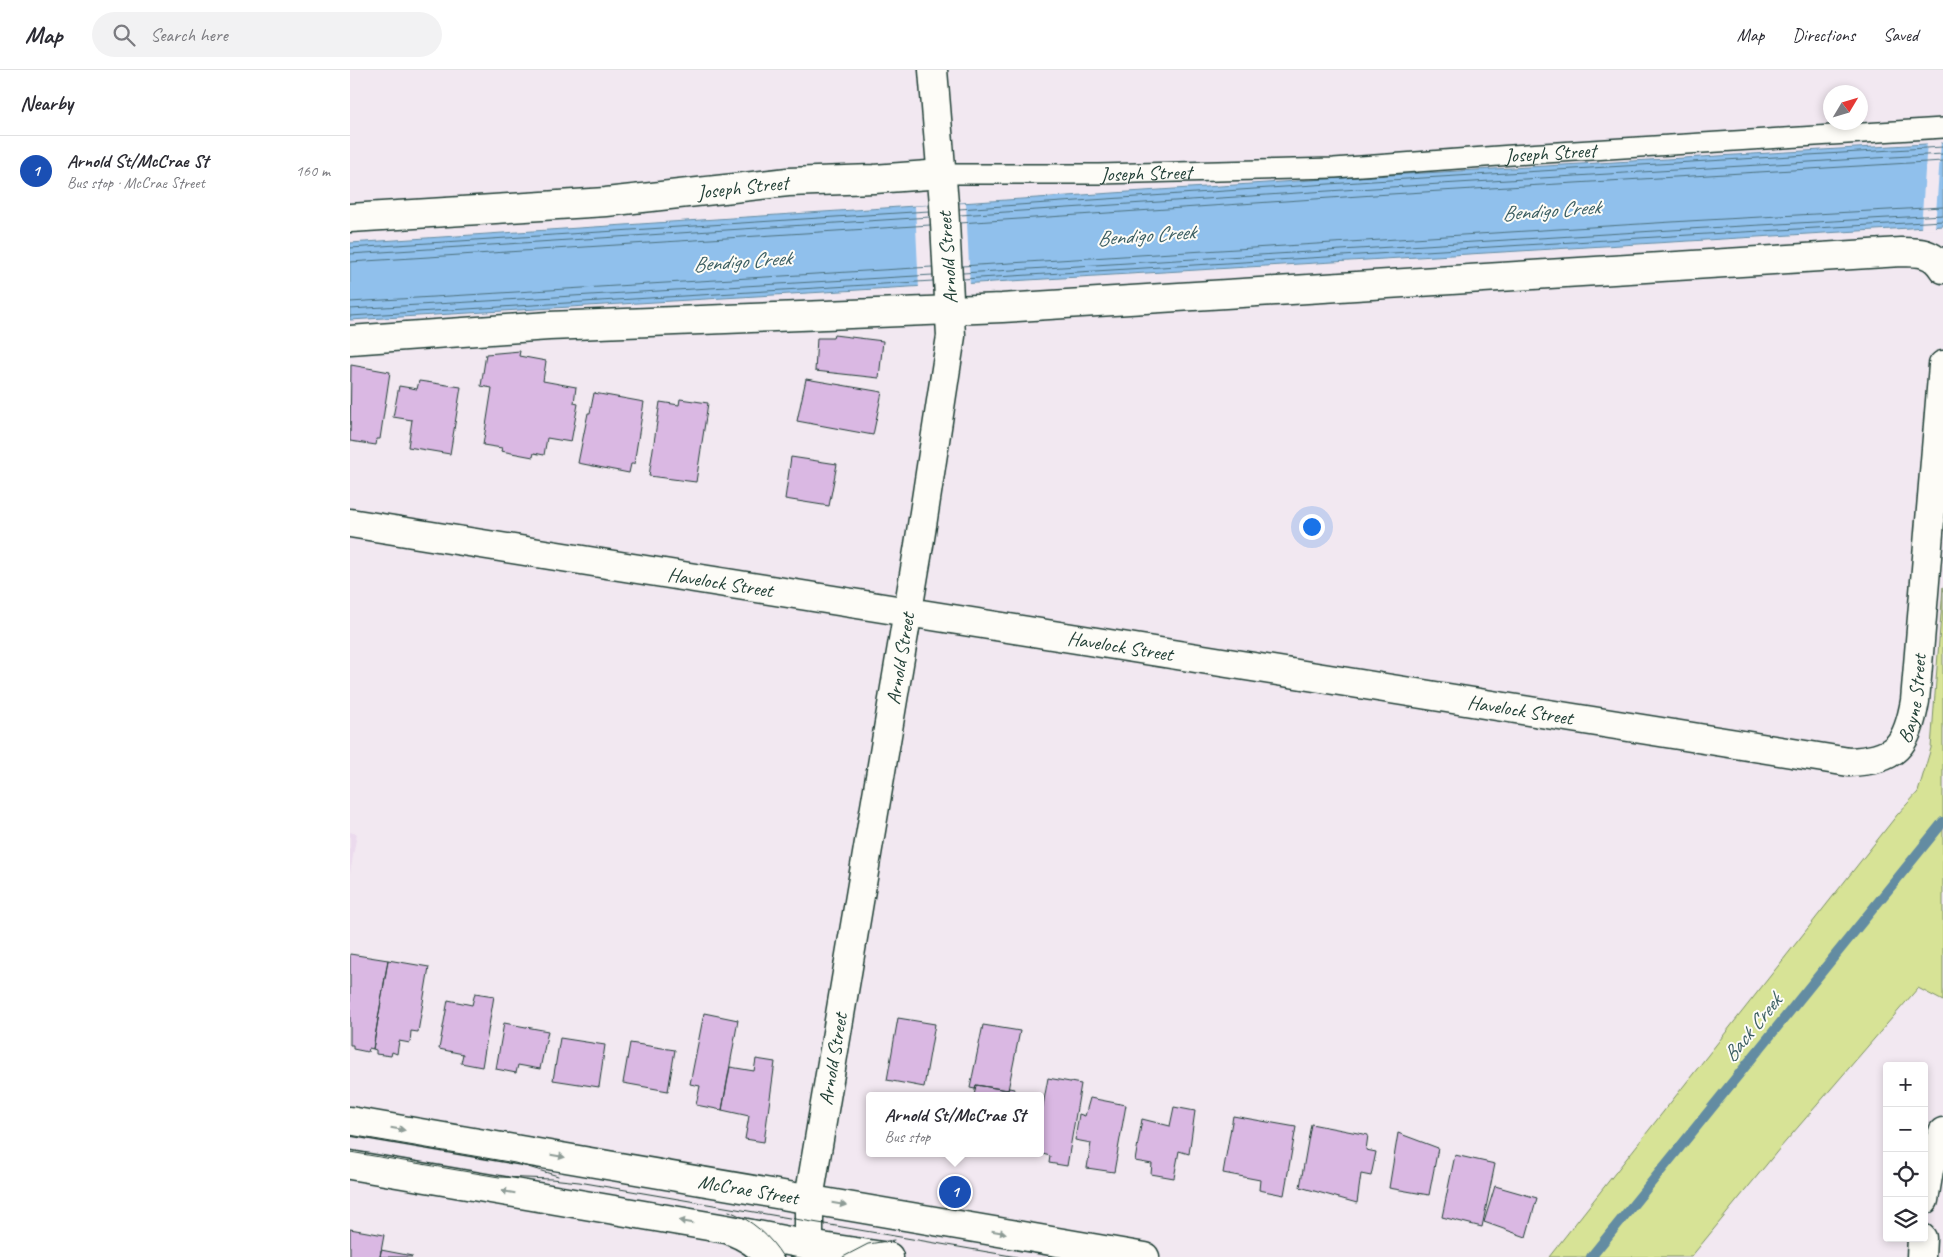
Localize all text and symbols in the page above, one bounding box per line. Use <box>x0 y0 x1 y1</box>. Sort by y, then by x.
search box <box>92 12 442 57</box>
text: Map <box>25 20 62 50</box>
icon: search <box>110 21 138 49</box>
text: Search here <box>150 23 228 47</box>
text: Map <box>1737 24 1764 46</box>
text: Directions <box>1792 24 1855 46</box>
text: Saved <box>1883 24 1918 46</box>
north arrow <box>1823 85 1868 130</box>
text: Nearby <box>20 90 73 116</box>
street label: Joseph Street <box>1503 138 1600 169</box>
text: Arnold St/McCrae St <box>67 149 208 173</box>
street label: Joseph Street <box>1099 160 1195 187</box>
text: 1 <box>32 161 40 181</box>
text: 160 m <box>296 161 330 181</box>
street label: Joseph Street <box>695 170 793 205</box>
text: Bus stop · McCrae Street <box>67 173 205 193</box>
water label: Bendigo Creek <box>1501 193 1604 226</box>
street label: Arnold Street <box>932 209 963 305</box>
water label: Bendigo Creek <box>1096 218 1199 251</box>
water label: Bendigo Creek <box>692 244 795 277</box>
your location <box>1299 514 1325 540</box>
street label: Havelock Street <box>666 562 777 604</box>
street label: Arnold Street <box>880 609 921 706</box>
street label: Havelock Street <box>1066 626 1177 667</box>
street label: Bayne Street <box>1892 651 1932 747</box>
street label: Havelock Street <box>1466 689 1577 731</box>
water label: Back Creek <box>1717 986 1789 1067</box>
street label: Arnold Street <box>813 1009 853 1107</box>
map controls <box>1883 1062 1928 1242</box>
button: + <box>1883 1062 1928 1107</box>
popup <box>866 1092 1044 1157</box>
text: Arnold St/McCrae St <box>884 1103 1026 1127</box>
button: − <box>1883 1107 1928 1152</box>
one-way arrow <box>390 1126 406 1134</box>
text: Bus stop <box>884 1127 930 1147</box>
button: locate <box>1883 1152 1928 1197</box>
one-way arrow <box>551 1153 567 1161</box>
street label: McCrae Street <box>696 1169 802 1211</box>
pin: 1 <box>939 1173 971 1211</box>
one-way arrow <box>500 1187 516 1195</box>
button: layers <box>1883 1197 1928 1242</box>
one-way arrow <box>832 1201 848 1209</box>
one-way arrow <box>677 1217 693 1225</box>
one-way arrow <box>992 1228 1008 1236</box>

